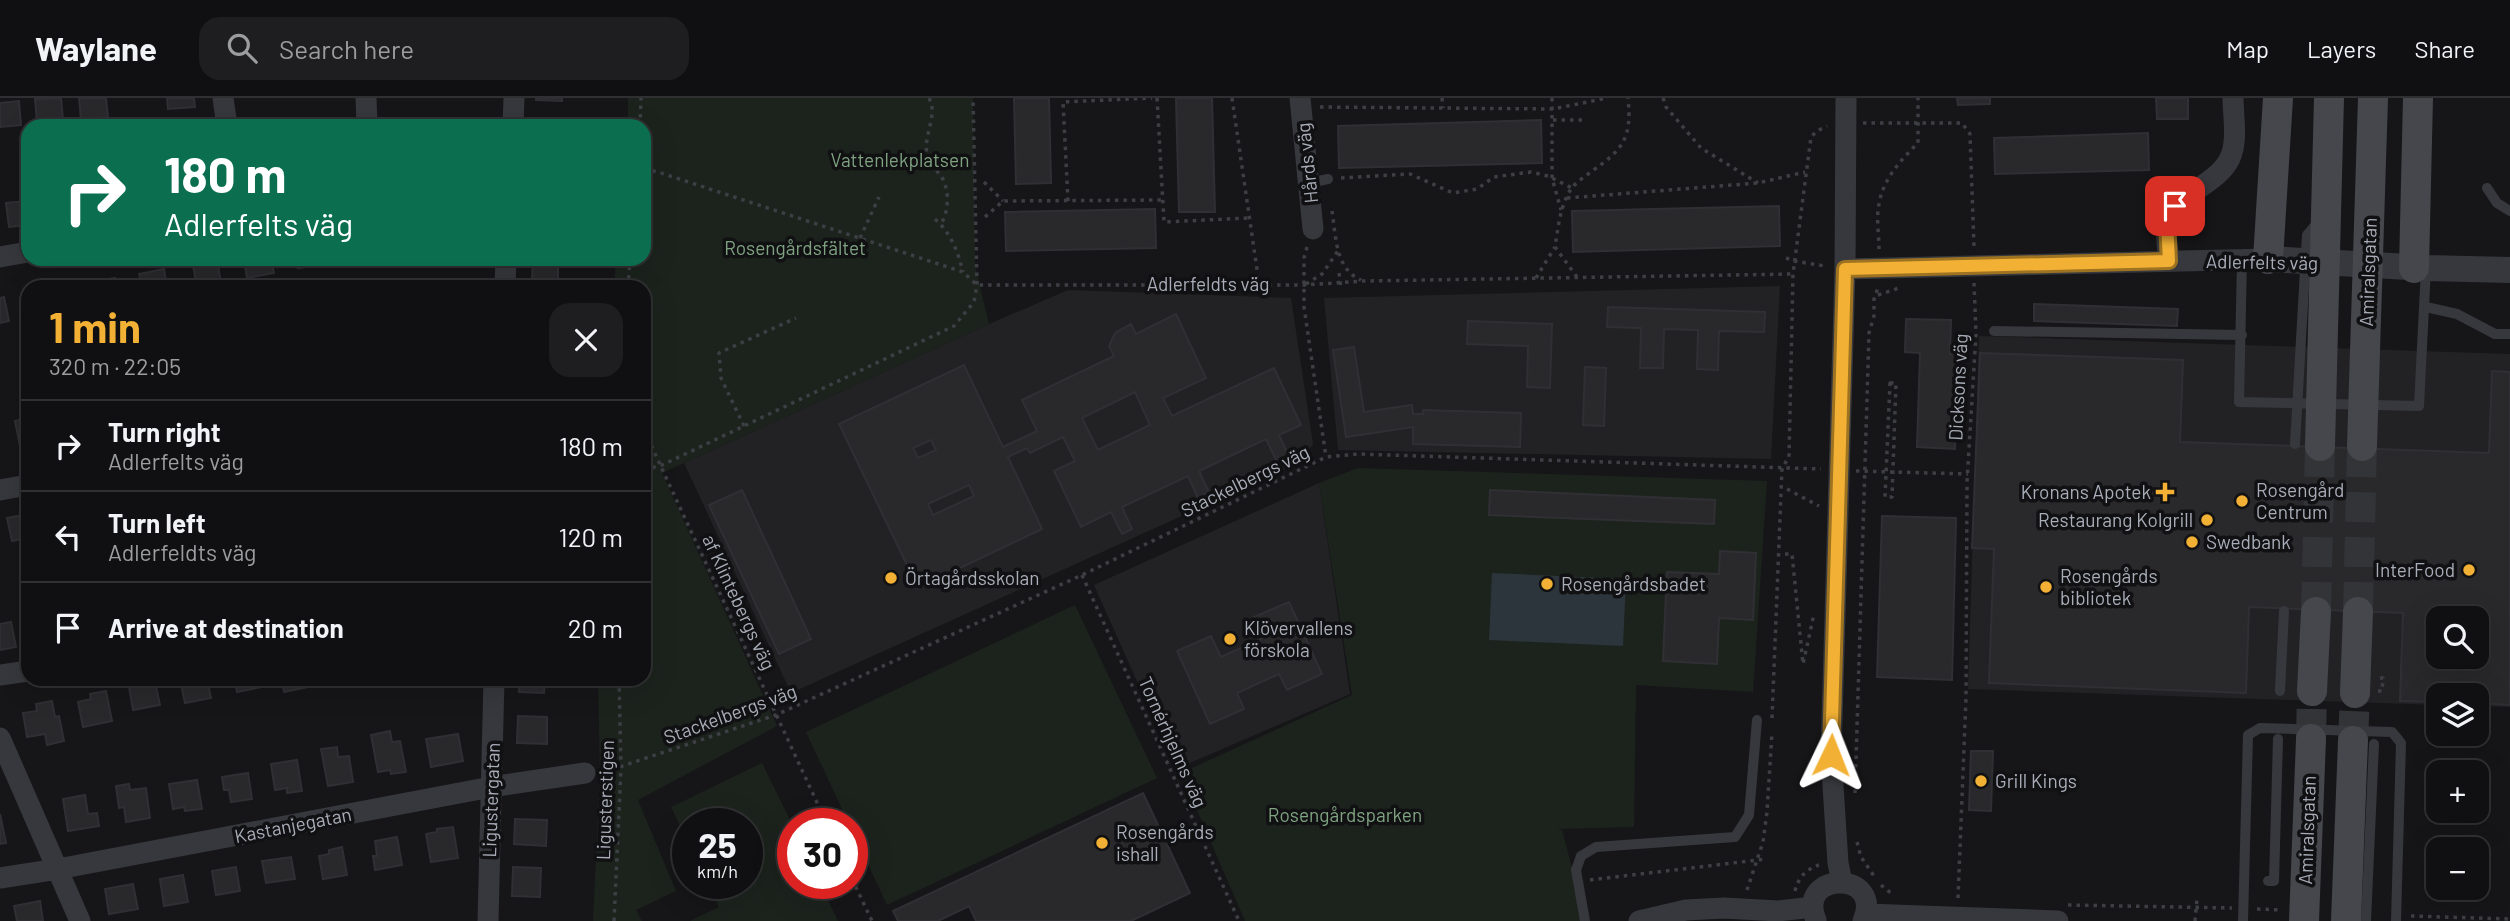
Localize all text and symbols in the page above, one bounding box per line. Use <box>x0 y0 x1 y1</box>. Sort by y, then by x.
search box <box>199 17 689 80</box>
text: Waylane <box>35 28 157 68</box>
icon: search <box>223 29 261 67</box>
text: Search here <box>279 33 414 64</box>
text: Map <box>2226 34 2269 63</box>
text: Layers <box>2307 34 2376 63</box>
text: Share <box>2414 34 2475 63</box>
street label: Hårds väg <box>1291 122 1322 204</box>
text: 180 m <box>164 144 287 203</box>
icon: right <box>49 147 140 238</box>
park label: Vattenlekplatsen <box>831 148 969 171</box>
pin <box>2145 176 2205 236</box>
icon: arrive <box>2156 187 2194 225</box>
text: Adlerfelts väg <box>164 204 353 242</box>
street label: Amiralsgatan <box>2354 217 2381 327</box>
park label: Rosengårdsfältet <box>724 236 866 259</box>
street label: Adlerfelts väg <box>2206 249 2318 274</box>
street label: Adlerfeldts väg <box>1147 272 1269 295</box>
text: 1 min <box>49 301 141 351</box>
button: close <box>549 303 623 377</box>
street label: Dicksons väg <box>1943 333 1972 441</box>
text: 320 m · 22:05 <box>49 352 181 380</box>
text: Turn right <box>108 416 221 447</box>
icon: right <box>49 427 87 465</box>
text: 180 m <box>559 430 623 461</box>
street label: Stackelbergs väg <box>1177 440 1313 522</box>
text: Adlerfelts väg <box>108 447 244 475</box>
place label: Rosengård Centrum <box>2256 478 2344 523</box>
place label: Kronans Apotek <box>2021 480 2151 503</box>
marker: Kronans Apotek <box>2157 484 2173 500</box>
marker: Rosengård Centrum <box>2234 493 2250 509</box>
text: Turn left <box>108 507 206 538</box>
place label: Restaurang Kolgrill <box>2038 508 2193 531</box>
marker: Restaurang Kolgrill <box>2199 512 2215 528</box>
icon: left <box>49 518 87 556</box>
text: 120 m <box>559 521 623 552</box>
street label: af Klintebergs väg <box>698 530 781 673</box>
place label: Swedbank <box>2206 530 2291 553</box>
marker: Swedbank <box>2184 534 2200 550</box>
text: Adlerfeldts väg <box>108 538 256 566</box>
place label: InterFood <box>2375 558 2455 581</box>
marker: InterFood <box>2461 562 2477 578</box>
place label: Rosengårds bibliotek <box>2060 564 2158 609</box>
place label: Örtagårdsskolan <box>905 566 1040 589</box>
marker: Örtagårdsskolan <box>883 570 899 586</box>
place label: Rosengårdsbadet <box>1561 572 1706 595</box>
marker: Rosengårdsbadet <box>1539 576 1555 592</box>
marker: Rosengårds bibliotek <box>2038 579 2054 595</box>
map controls <box>2426 606 2489 900</box>
button: search <box>2426 606 2489 669</box>
icon: arrive <box>49 609 87 647</box>
text: Arrive at destination <box>108 612 344 643</box>
text: 20 m <box>568 612 623 643</box>
place label: Klövervallens förskola <box>1244 616 1353 661</box>
marker: Klövervallens förskola <box>1222 631 1238 647</box>
street label: Tornérhjelms väg <box>1134 673 1213 811</box>
street label: Stackelbergs väg <box>660 679 800 748</box>
button: layers <box>2426 683 2489 746</box>
position arrow <box>1794 718 1868 792</box>
street label: Ligusterstigen <box>591 740 618 860</box>
street label: Ligustergatan <box>477 742 504 858</box>
button: + <box>2426 760 2489 823</box>
place label: Grill Kings <box>1995 769 2077 792</box>
marker: Grill Kings <box>1973 773 1989 789</box>
street label: Amiralsgatan <box>2293 775 2320 885</box>
street label: Kastanjegatan <box>232 802 353 847</box>
park label: Rosengårdsparken <box>1268 803 1422 826</box>
speed limit sign: 30 <box>777 808 868 899</box>
place label: Rosengårds ishall <box>1116 820 1214 865</box>
text: 25 <box>698 823 737 865</box>
marker: Rosengårds ishall <box>1094 835 1110 851</box>
button: − <box>2426 837 2489 900</box>
text: km/h <box>697 860 738 882</box>

